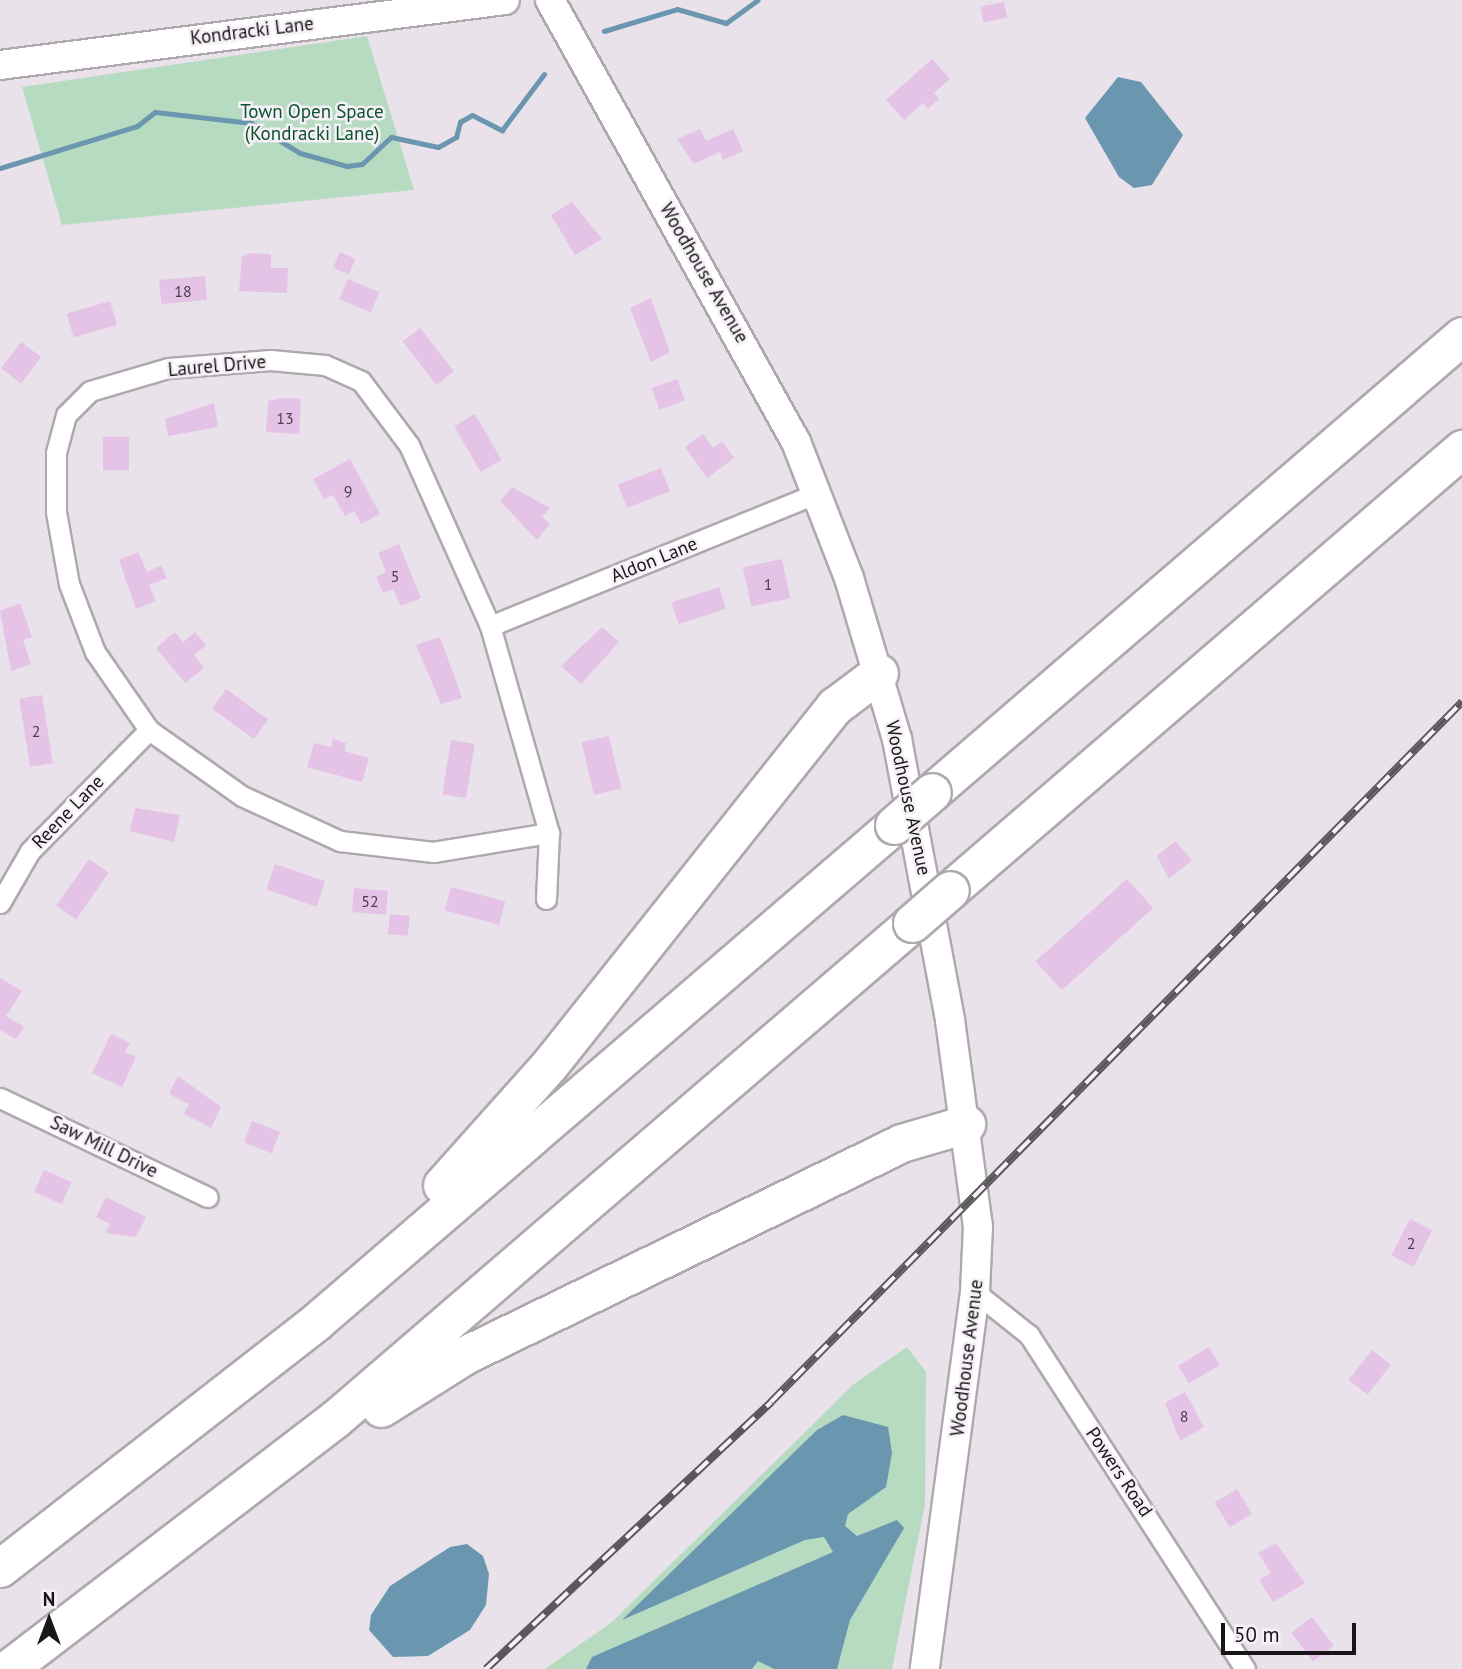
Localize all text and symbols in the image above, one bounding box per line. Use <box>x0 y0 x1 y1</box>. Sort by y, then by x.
street label: Kondracki Lane <box>189 12 315 50</box>
park label: Town Open Space (Kondracki Lane) <box>240 101 384 145</box>
street label: Woodhouse Avenue <box>655 199 753 347</box>
house number: 18 <box>174 281 192 301</box>
street label: Laurel Drive <box>167 350 267 382</box>
house number: 13 <box>276 408 294 428</box>
house number: 9 <box>344 481 352 501</box>
street label: Aldon Lane <box>607 532 701 588</box>
house number: 5 <box>391 566 399 586</box>
house number: 1 <box>764 574 772 594</box>
street label: Woodhouse Avenue <box>880 718 936 878</box>
house number: 2 <box>32 721 40 741</box>
street label: Reene Lane <box>27 770 109 854</box>
house number: 52 <box>361 891 379 911</box>
street label: Saw Mill Drive <box>46 1111 162 1183</box>
house number: 2 <box>1407 1233 1415 1253</box>
street label: Woodhouse Avenue <box>946 1278 988 1438</box>
house number: 8 <box>1180 1406 1188 1426</box>
street label: Powers Road <box>1081 1423 1157 1521</box>
north arrow <box>14 1585 84 1655</box>
text: N <box>43 1587 55 1611</box>
scale bar <box>1224 1610 1359 1654</box>
text: 50 m <box>1234 1621 1280 1648</box>

